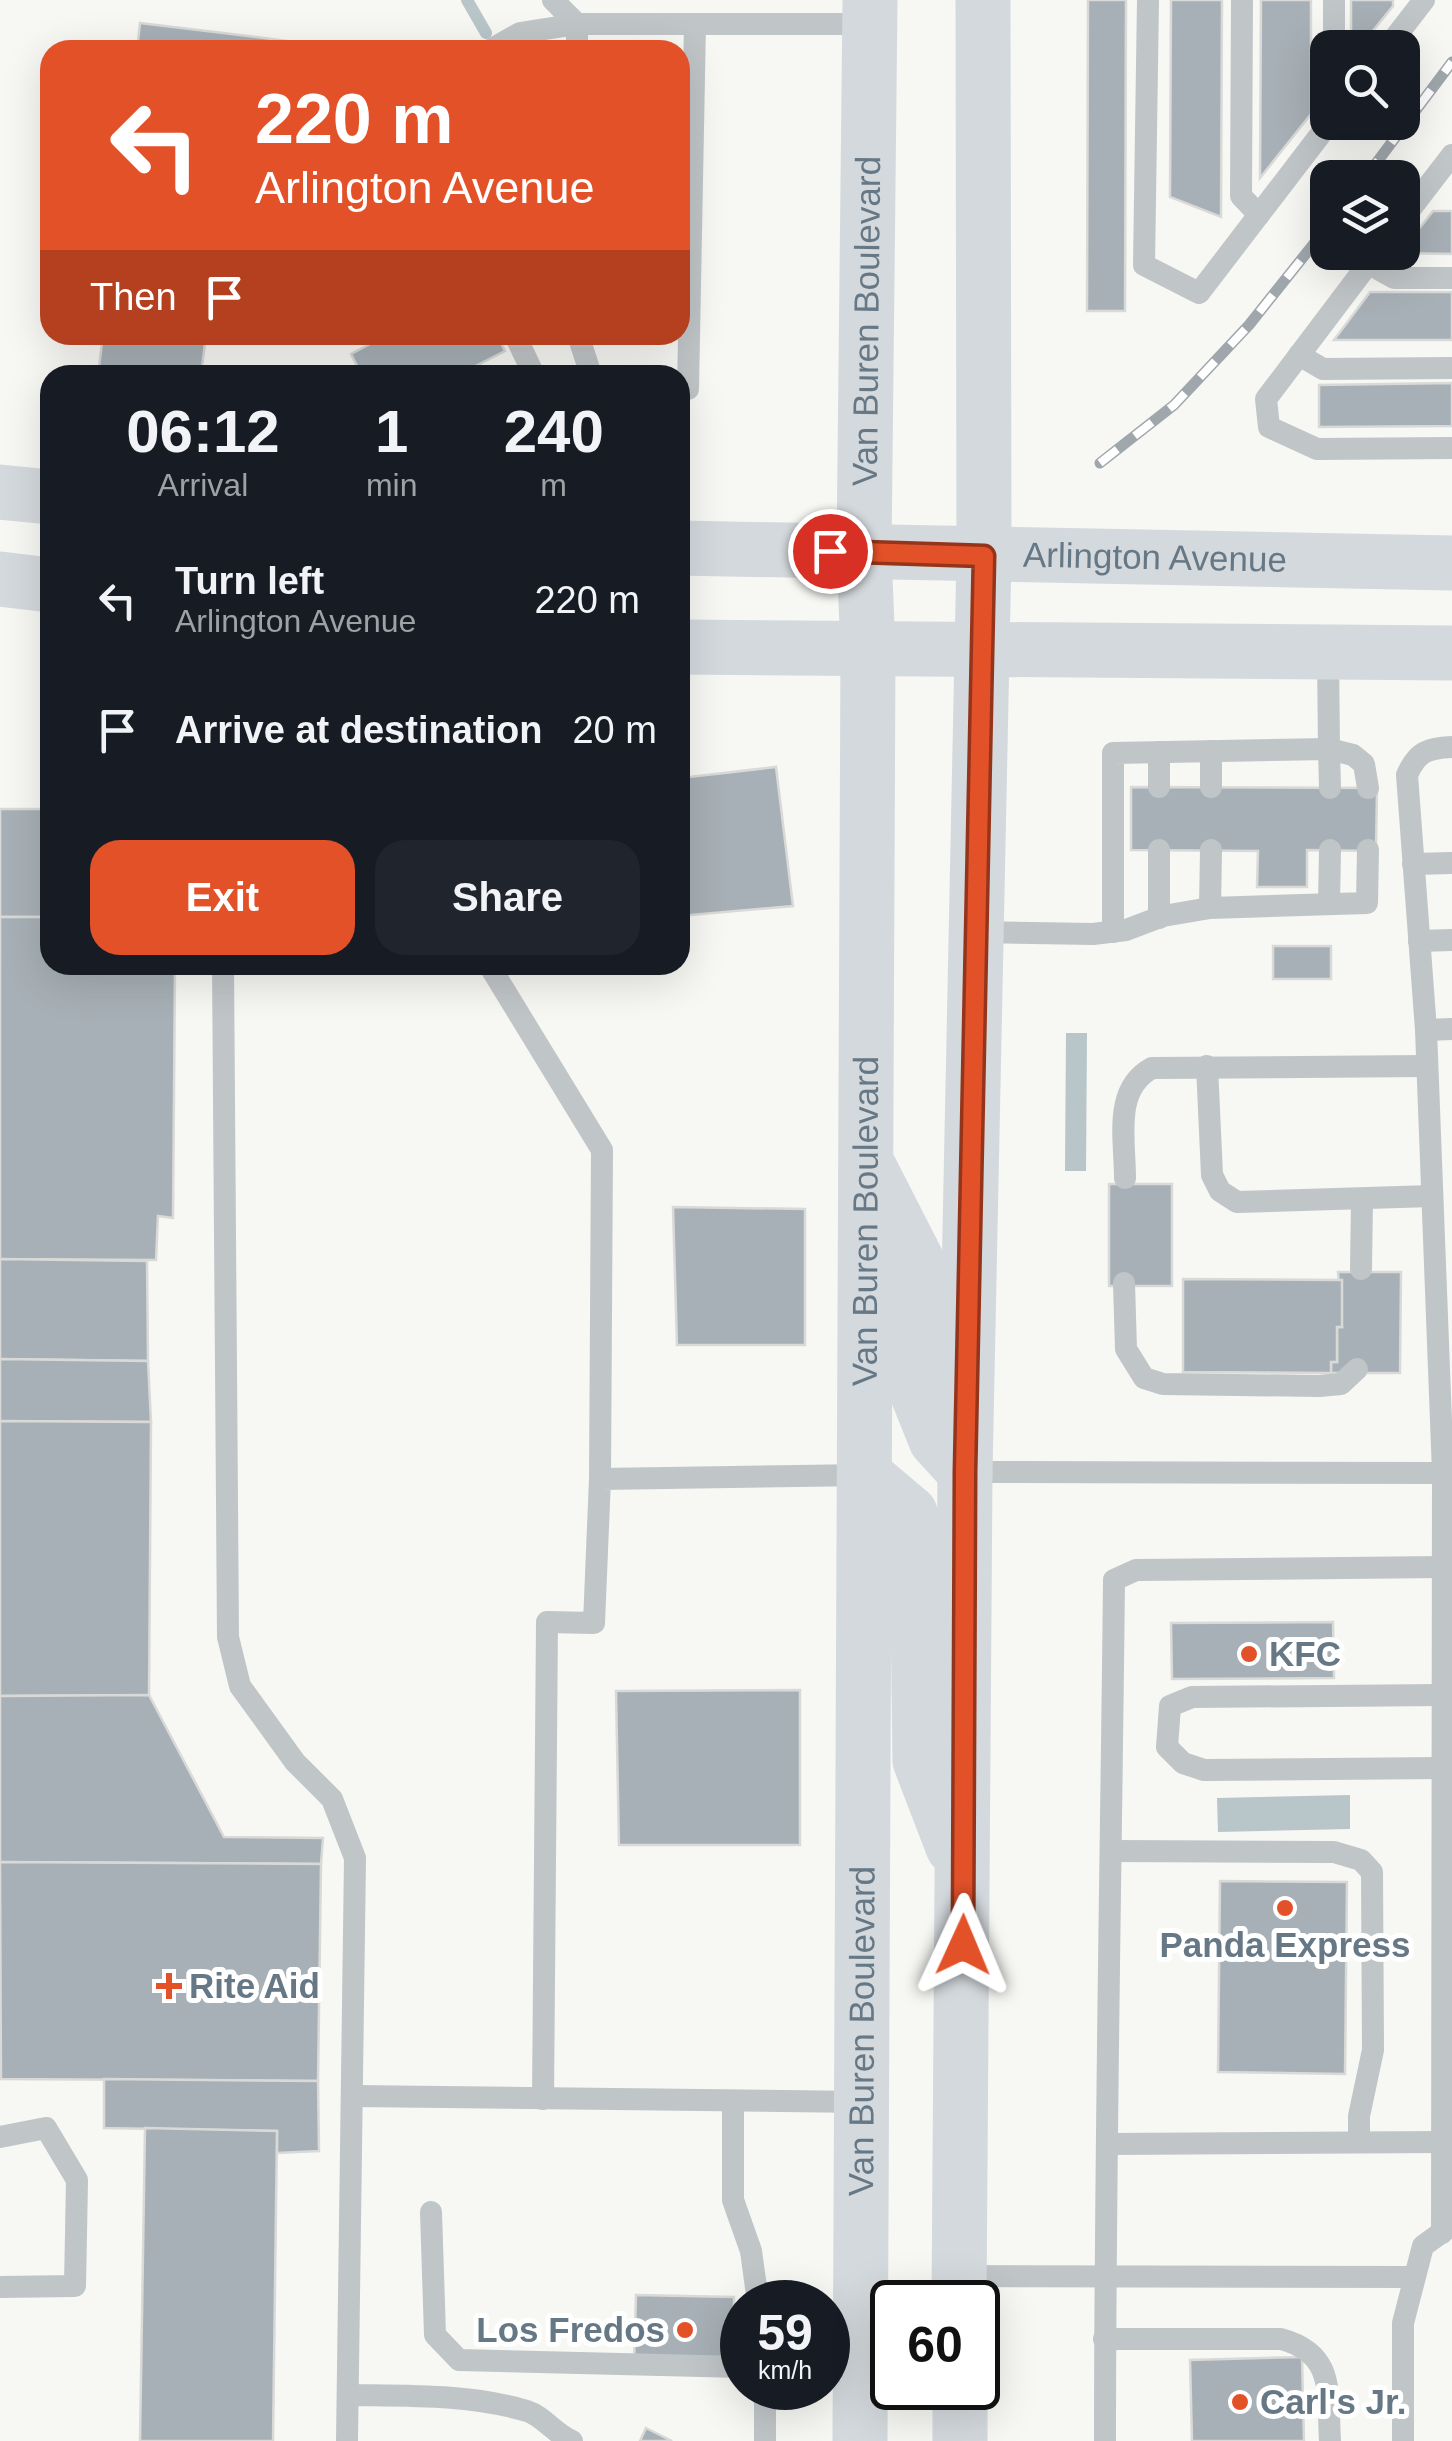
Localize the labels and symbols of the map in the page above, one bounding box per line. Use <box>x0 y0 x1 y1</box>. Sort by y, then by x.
street label: Van Buren Boulevard <box>845 156 887 486</box>
pin <box>788 509 873 594</box>
street label: Arlington Avenue <box>1023 535 1287 579</box>
street label: Van Buren Boulevard <box>845 1056 885 1386</box>
place label: KFC <box>1269 1634 1341 1673</box>
marker: KFC <box>1238 1643 1260 1665</box>
street label: Van Buren Boulevard <box>841 1866 882 2196</box>
position arrow <box>911 1893 1015 1997</box>
marker: Panda Express <box>1274 1897 1296 1919</box>
place label: Panda Express <box>1160 1925 1410 1964</box>
place label: Rite Aid <box>189 1966 320 2005</box>
marker: Rite Aid <box>158 1975 180 1997</box>
speed limit sign: 60 <box>870 2280 1000 2410</box>
place label: Los Fredos <box>476 2310 665 2349</box>
marker: Los Fredos <box>674 2319 696 2341</box>
place label: Carl's Jr. <box>1260 2382 1406 2421</box>
marker: Carl's Jr. <box>1229 2391 1251 2413</box>

